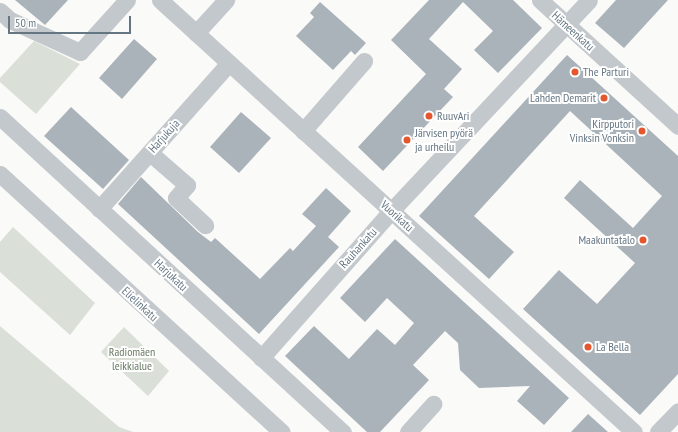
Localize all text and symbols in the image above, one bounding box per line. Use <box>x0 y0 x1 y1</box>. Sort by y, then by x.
scale bar <box>10 8 133 34</box>
street label: Hämeenkatu <box>549 8 597 54</box>
text: 50 m <box>15 15 36 30</box>
place label: The Parturi <box>583 65 629 79</box>
marker: The Parturi <box>570 67 580 77</box>
place label: Lahden Demarit <box>530 91 596 105</box>
marker: Lahden Demarit <box>599 93 609 103</box>
place label: RuuvAri <box>437 109 469 123</box>
marker: RuuvAri <box>424 111 434 121</box>
street label: Harjukuja <box>145 116 183 156</box>
place label: Kirpputori Vinksin Vonksin <box>569 117 634 145</box>
place label: Järvisen pyörä ja urheilu <box>415 126 473 154</box>
marker: Kirpputori Vinksin Vonksin <box>637 126 647 136</box>
marker: Järvisen pyörä ja urheilu <box>402 135 412 145</box>
street label: Vuorikatu <box>378 197 416 235</box>
street label: Rauhankatu <box>336 225 380 271</box>
place label: Maakuntatalo <box>578 233 635 247</box>
marker: Maakuntatalo <box>638 235 648 245</box>
street label: Harjukatu <box>151 256 191 294</box>
street label: Elielinkatu <box>119 284 161 324</box>
place label: La Bella <box>596 340 629 354</box>
marker: La Bella <box>583 342 593 352</box>
park label: Radiomäen leikkialue <box>109 345 155 373</box>

